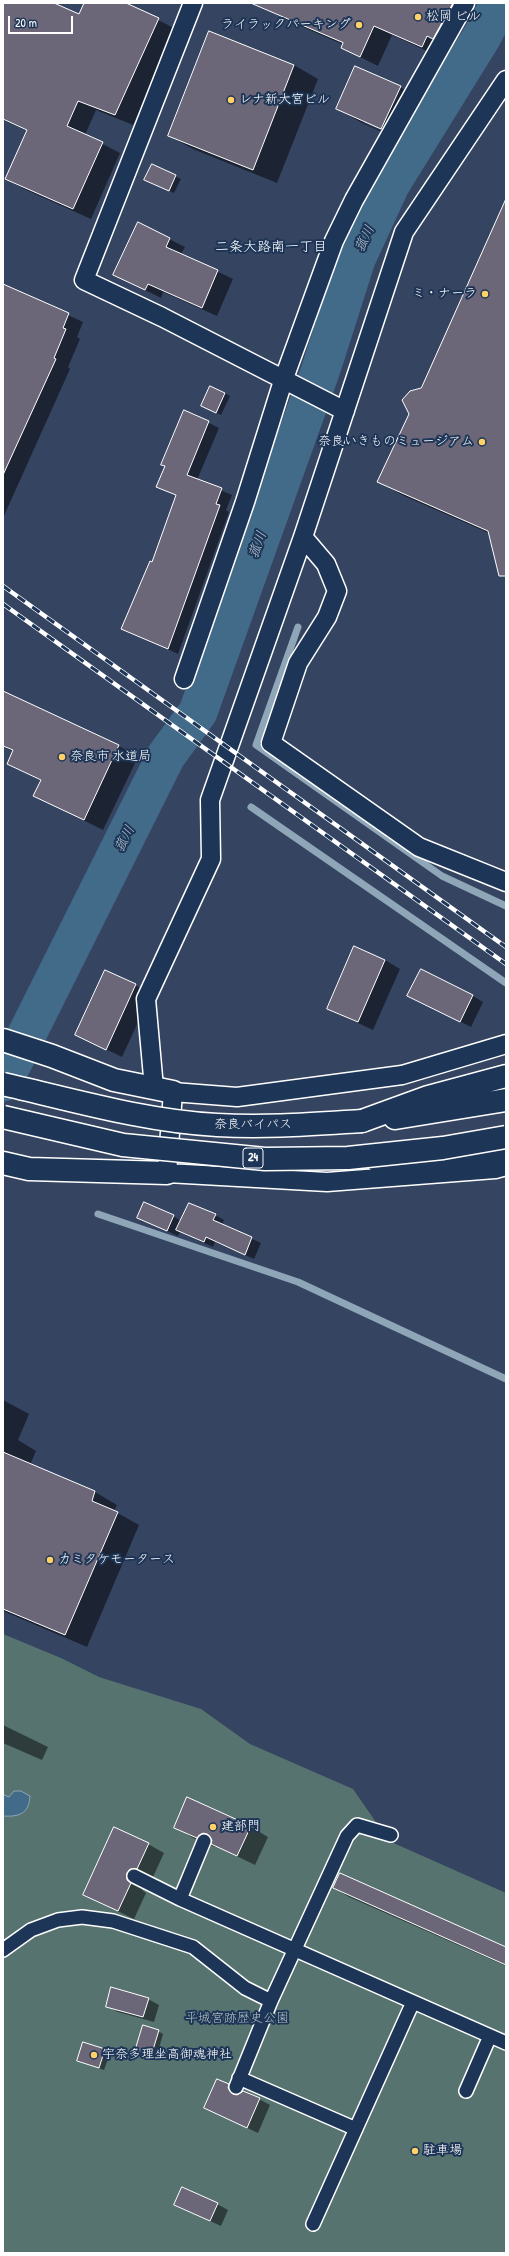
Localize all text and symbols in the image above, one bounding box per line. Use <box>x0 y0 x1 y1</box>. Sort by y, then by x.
scale bar <box>10 8 75 34</box>
place label: 松岡 ビル <box>426 9 481 25</box>
marker: 松岡 ビル <box>413 12 423 22</box>
text: 20 m <box>15 14 37 31</box>
place label: ライラックパーキング <box>221 17 351 33</box>
marker: ライラックパーキング <box>354 20 364 30</box>
place label: レナ新大宮ビル <box>239 92 330 108</box>
marker: レナ新大宮ビル <box>226 95 236 105</box>
water label: 菰川 <box>351 223 379 255</box>
district label: 二条大路南一丁目 <box>215 239 327 255</box>
place label: ミ・ナーラ <box>412 286 477 302</box>
marker: ミ・ナーラ <box>480 289 490 299</box>
place label: 奈良いきものミュージアム <box>318 434 474 450</box>
marker: 奈良いきものミュージアム <box>477 437 487 447</box>
water label: 菰川 <box>245 529 271 561</box>
place label: 奈良市 水道局 <box>70 749 151 765</box>
marker: 奈良市 水道局 <box>57 752 67 762</box>
water label: 菰川 <box>111 823 139 855</box>
street label: 奈良バイパス <box>214 1117 292 1133</box>
road number: 24 <box>243 1148 263 1168</box>
place label: カミタケモータース <box>58 1552 175 1568</box>
marker: カミタケモータース <box>45 1555 55 1565</box>
place label: 建部門 <box>221 1819 260 1835</box>
marker: 建部門 <box>208 1822 218 1832</box>
park label: 平城宮跡歴史公園 <box>185 2011 289 2027</box>
place label: 宇奈多理坐高御魂神社 <box>102 2047 232 2063</box>
marker: 宇奈多理坐高御魂神社 <box>89 2050 99 2060</box>
place label: 駐車場 <box>423 2143 462 2159</box>
marker: 駐車場 <box>410 2146 420 2156</box>

